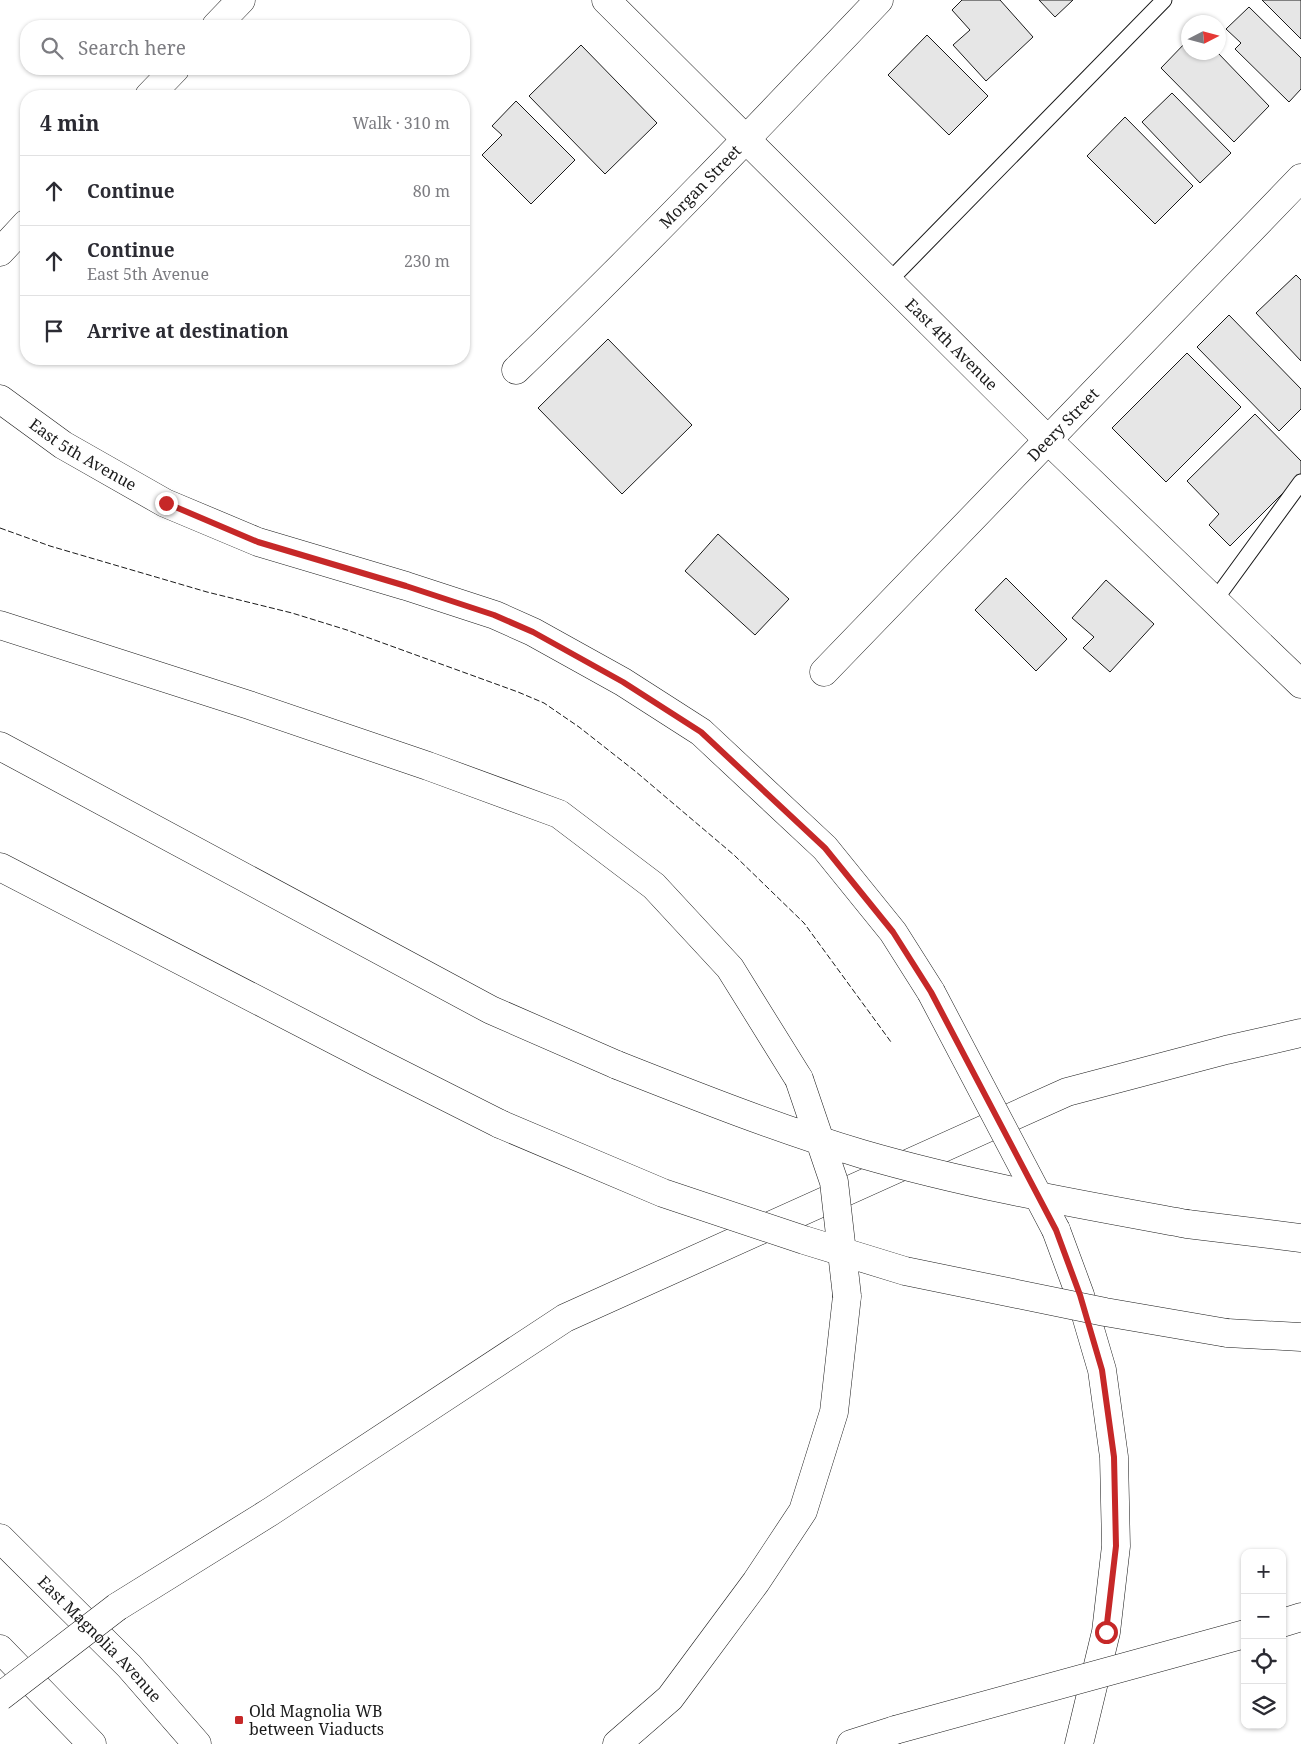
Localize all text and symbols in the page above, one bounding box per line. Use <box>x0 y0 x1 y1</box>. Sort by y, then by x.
north arrow <box>1181 15 1226 60</box>
search box <box>20 20 470 75</box>
icon: search <box>38 34 66 62</box>
text: Search here <box>78 35 186 61</box>
text: 4 min <box>40 109 99 137</box>
text: Walk · 310 m <box>353 112 450 134</box>
street label: Morgan Street <box>654 140 746 233</box>
icon: ahead <box>40 177 68 205</box>
text: Continue <box>87 178 175 204</box>
text: 80 m <box>413 180 450 202</box>
text: Continue <box>87 237 175 263</box>
icon: ahead <box>40 247 68 275</box>
text: 230 m <box>404 250 450 272</box>
text: East 5th Avenue <box>87 263 209 285</box>
street label: East 4th Avenue <box>901 293 1003 395</box>
icon: arrive <box>40 317 68 345</box>
text: Arrive at destination <box>87 318 289 344</box>
street label: Deery Street <box>1022 383 1104 466</box>
street label: East 5th Avenue <box>25 413 141 496</box>
route end <box>155 492 178 515</box>
map controls <box>1241 1549 1286 1729</box>
button: + <box>1241 1549 1286 1594</box>
street label: East Magnolia Avenue <box>33 1571 167 1707</box>
button: − <box>1241 1594 1286 1639</box>
route start <box>1095 1621 1118 1644</box>
button: locate <box>1241 1639 1286 1684</box>
button: layers <box>1241 1684 1286 1729</box>
place label: Old Magnolia WB between Viaducts <box>249 1700 384 1740</box>
marker: Old Magnolia WB between Viaducts <box>233 1714 245 1726</box>

